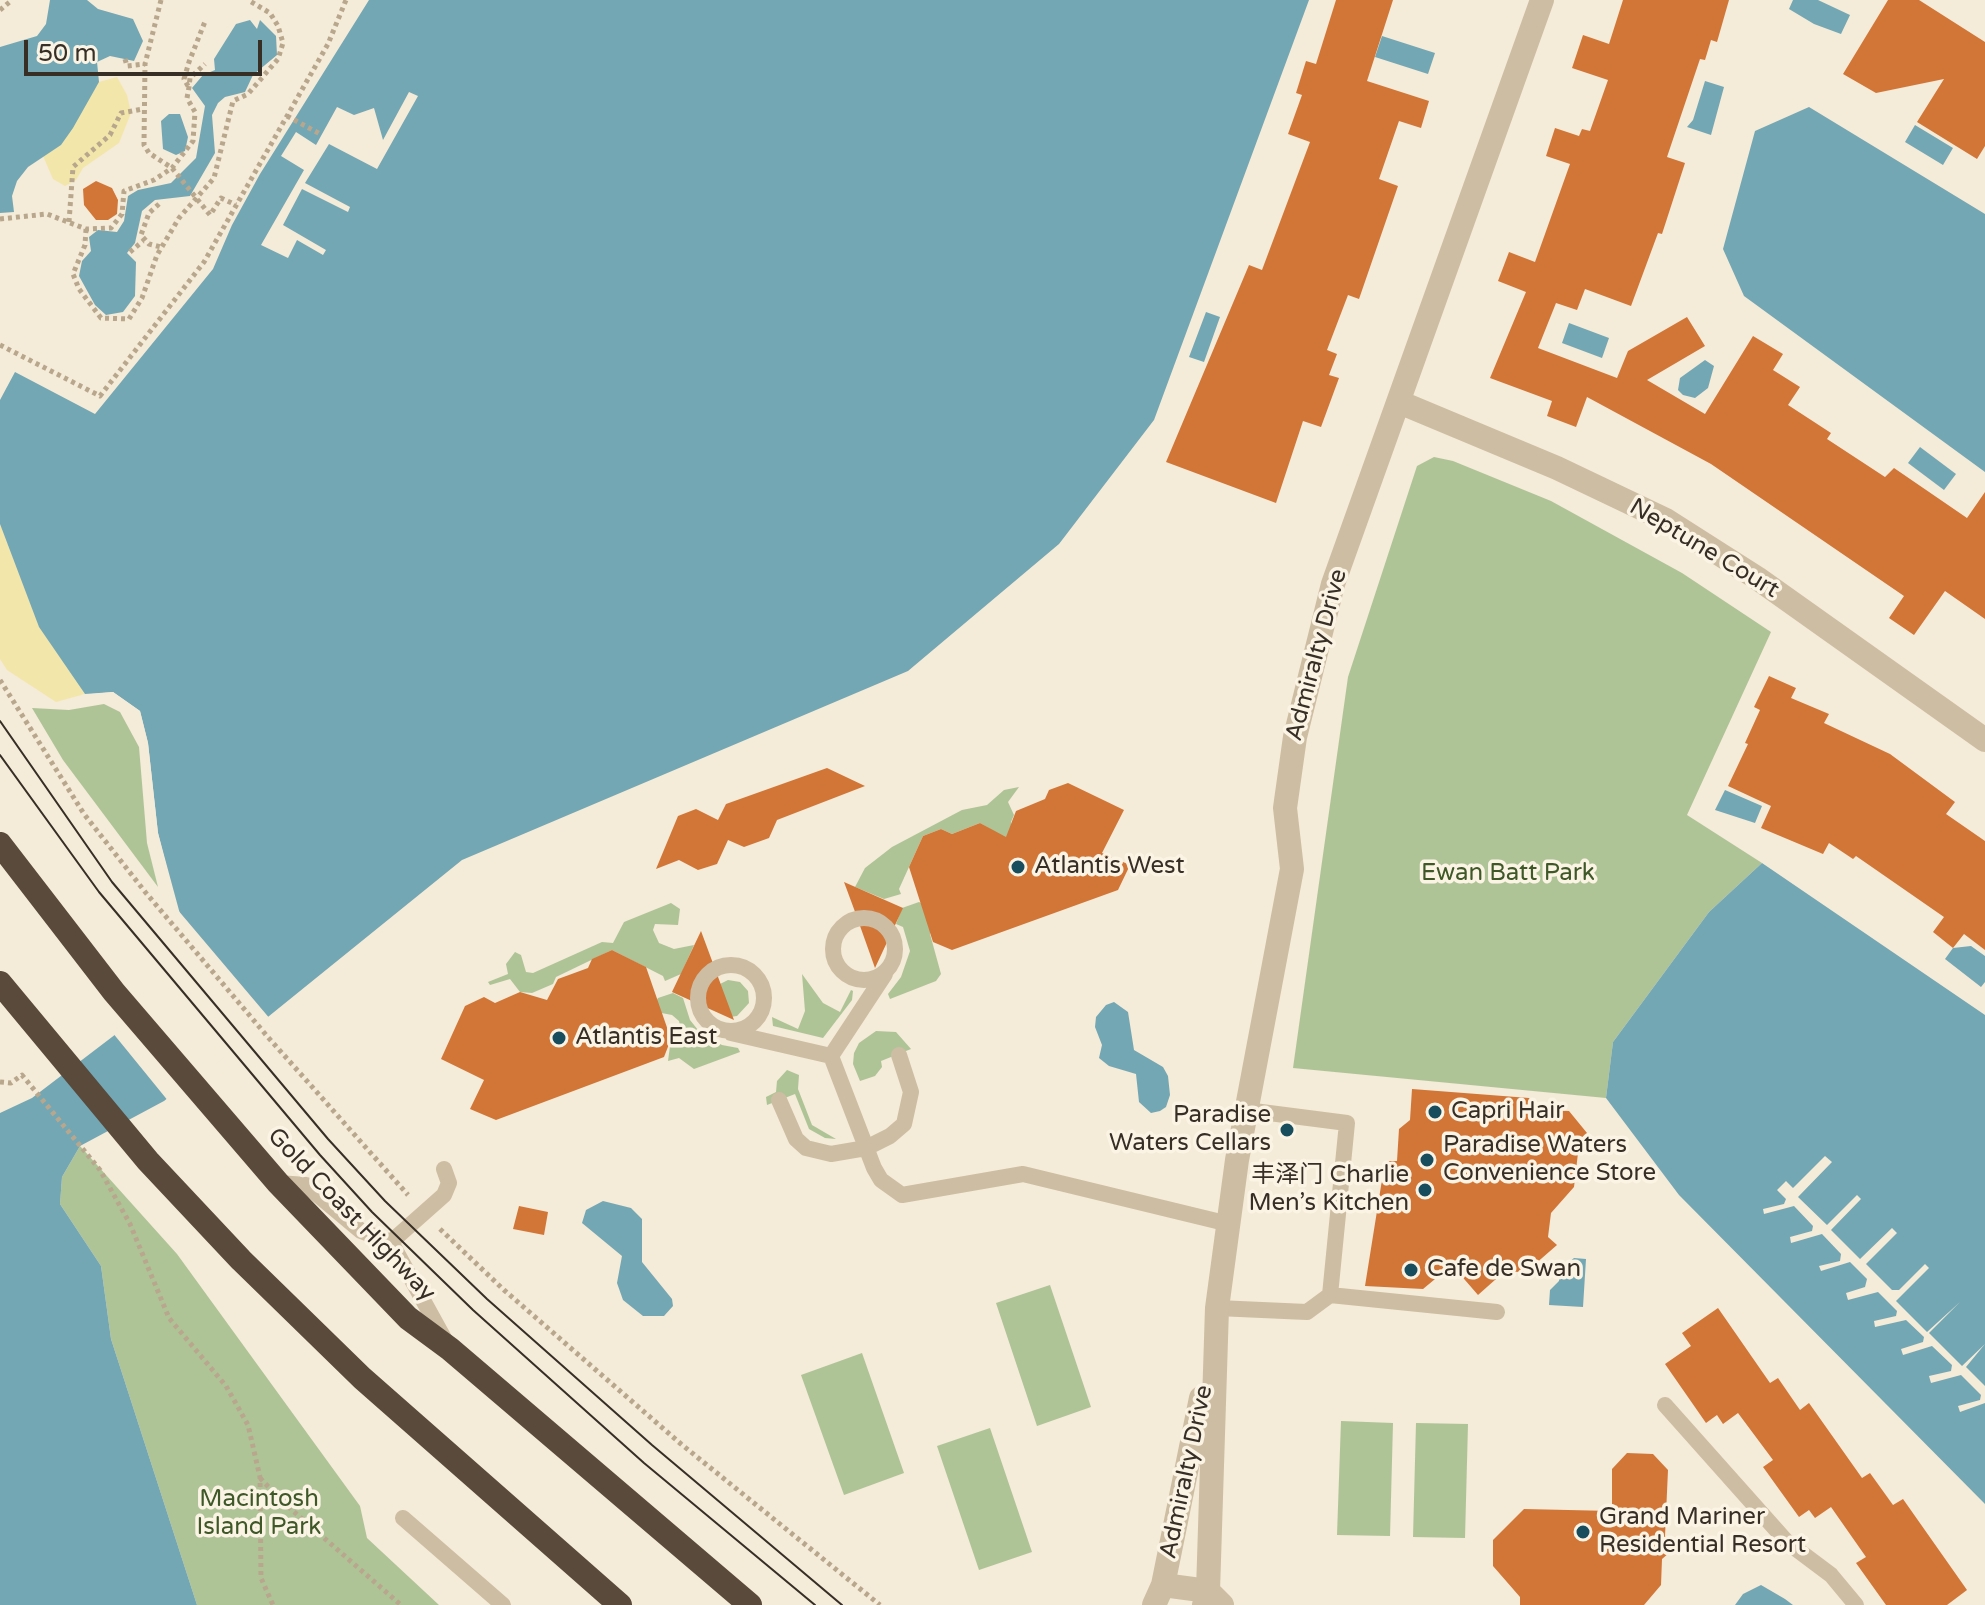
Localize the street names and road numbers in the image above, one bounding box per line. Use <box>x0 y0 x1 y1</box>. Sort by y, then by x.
street label: Neptune Court <box>1624 493 1784 605</box>
street label: Admiralty Drive <box>1280 566 1354 744</box>
street label: Gold Coast Highway <box>261 1122 441 1308</box>
street label: Admiralty Drive <box>1155 1383 1219 1561</box>

